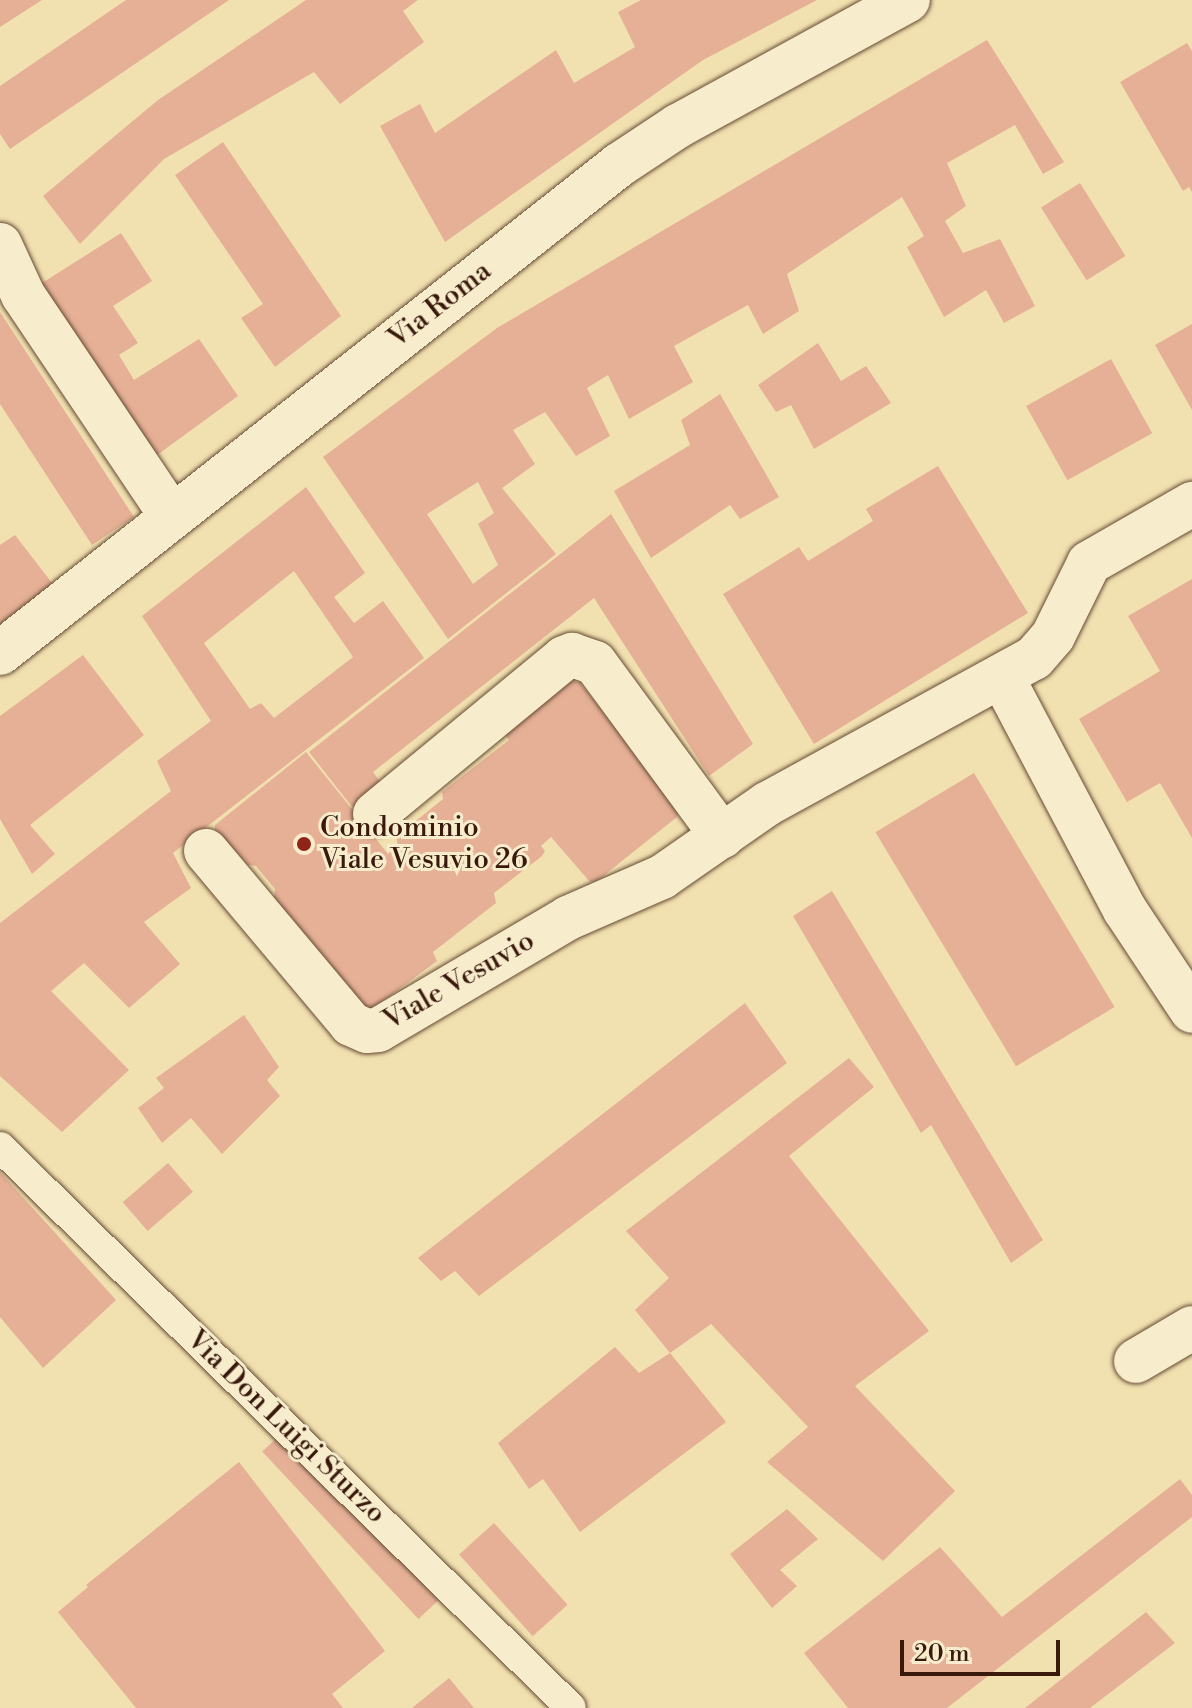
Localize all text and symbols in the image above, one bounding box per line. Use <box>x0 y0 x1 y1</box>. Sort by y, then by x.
street label: Via Roma <box>382 254 498 356</box>
place label: Condominio Viale Vesuvio 26 <box>320 811 528 877</box>
marker: Condominio Viale Vesuvio 26 <box>295 835 313 853</box>
street label: Viale Vesuvio <box>377 924 541 1038</box>
street label: Via Don Luigi Sturzo <box>179 1323 393 1531</box>
scale bar <box>904 1624 1064 1674</box>
text: 20 m <box>914 1639 970 1669</box>

